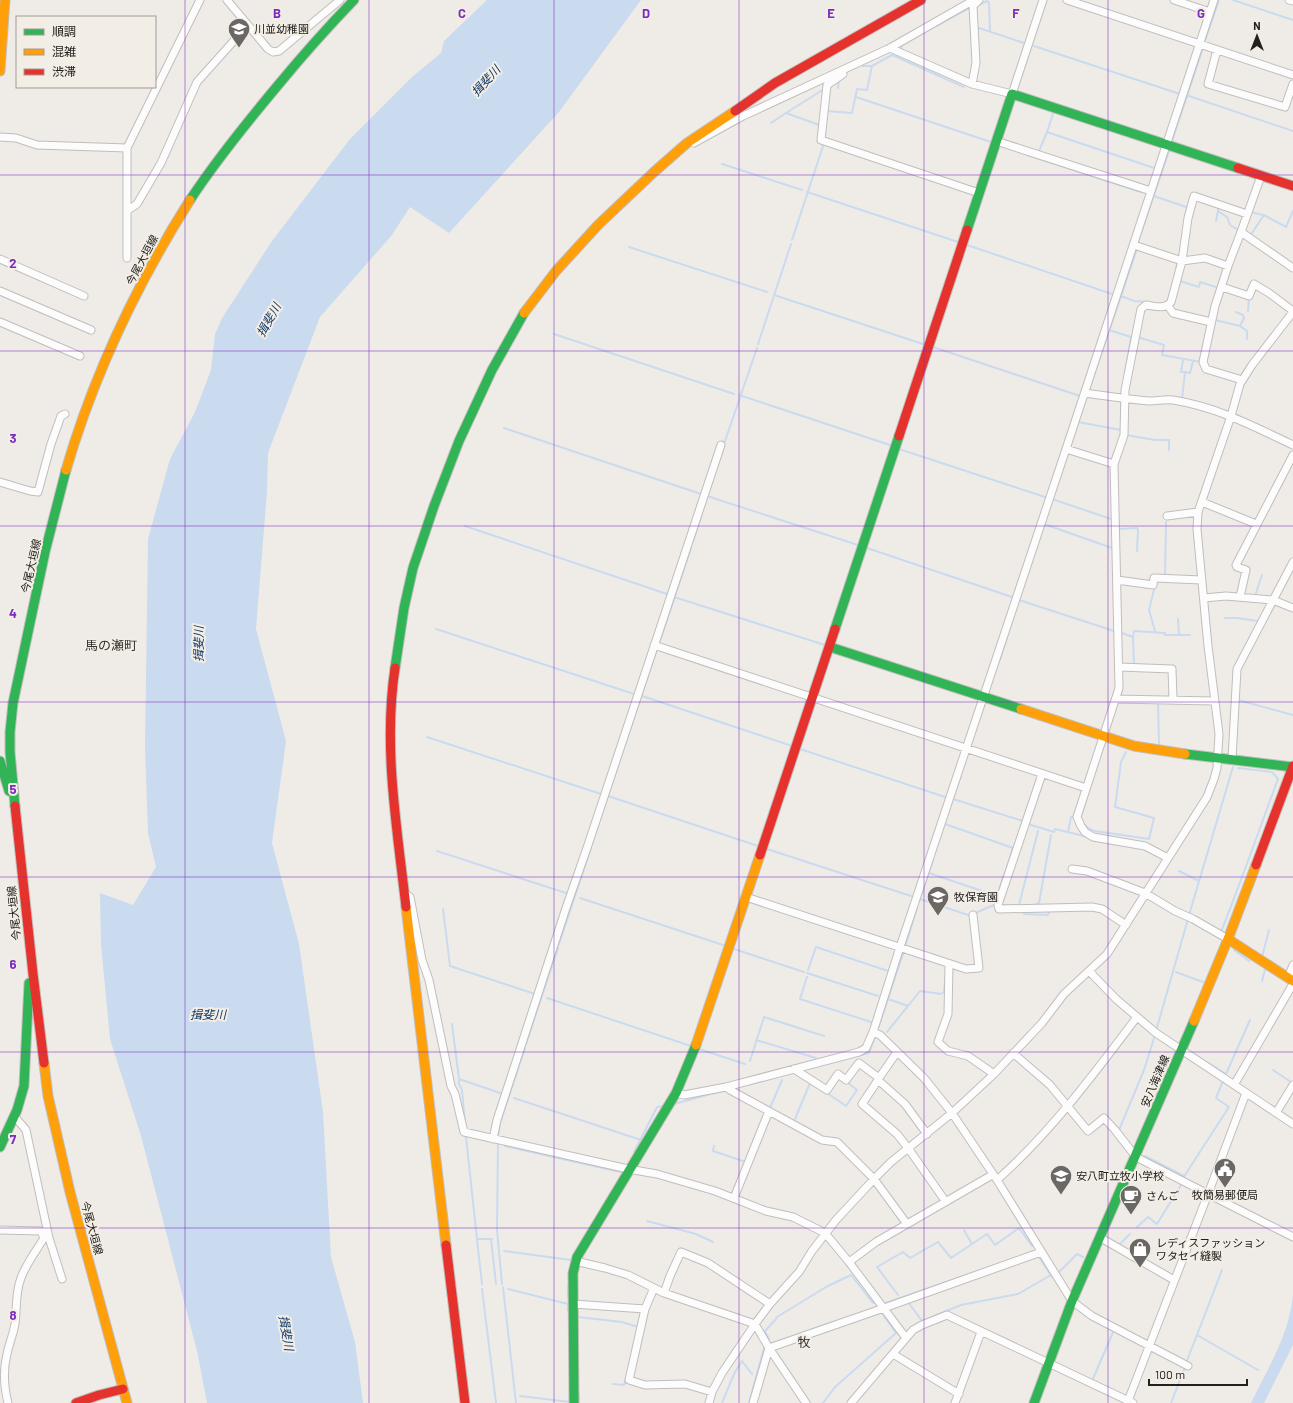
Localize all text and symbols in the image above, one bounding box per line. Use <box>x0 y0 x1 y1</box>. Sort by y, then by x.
text: B <box>273 5 281 21</box>
text: C <box>458 5 466 21</box>
text: D <box>642 5 650 21</box>
text: E <box>827 5 835 21</box>
text: F <box>1012 5 1020 21</box>
text: G <box>1197 5 1205 21</box>
legend <box>16 16 156 88</box>
school or university icon: 川並幼稚園 <box>226 16 252 49</box>
north arrow <box>1237 16 1277 56</box>
text: N <box>1253 19 1261 32</box>
place label: 川並幼稚園 <box>254 22 309 35</box>
text: 順調 <box>52 24 76 38</box>
text: 混雑 <box>52 44 76 58</box>
water label: 揖斐川 <box>468 61 504 98</box>
text: 渋滞 <box>52 64 76 78</box>
street label: 今尾大垣線 <box>123 232 160 287</box>
text: 2 <box>9 255 17 271</box>
water label: 揖斐川 <box>253 299 284 339</box>
text: 3 <box>9 430 17 446</box>
street label: 今尾大垣線 <box>18 538 43 594</box>
text: 4 <box>9 605 17 621</box>
water label: 揖斐川 <box>191 624 205 662</box>
district label: 馬の瀬町 <box>85 637 137 653</box>
text: 5 <box>9 781 17 797</box>
school or university icon: 牧保育園 <box>925 884 951 917</box>
street label: 今尾大垣線 <box>4 885 23 941</box>
place label: 牧保育園 <box>954 890 998 903</box>
text: 6 <box>10 956 17 972</box>
water label: 揖斐川 <box>190 1007 228 1021</box>
street label: 安八海津線 <box>1138 1053 1171 1109</box>
text: 7 <box>10 1131 17 1147</box>
public building icon: 牧簡易郵便局 <box>1212 1156 1238 1189</box>
school or university icon: 安八町立牧小学校 <box>1048 1163 1074 1196</box>
place label: 安八町立牧小学校 <box>1076 1169 1164 1182</box>
cafe icon: さんご <box>1118 1183 1144 1216</box>
place label: 牧簡易郵便局 <box>1192 1188 1258 1201</box>
place label: さんご <box>1146 1189 1179 1202</box>
street label: 今尾大垣線 <box>79 1200 106 1256</box>
shop icon: レディスファッション ワタセイ縫製 <box>1127 1236 1153 1269</box>
place label: レディスファッション ワタセイ縫製 <box>1156 1236 1265 1262</box>
text: 8 <box>9 1307 17 1323</box>
water label: 揖斐川 <box>277 1314 297 1354</box>
district label: 牧 <box>797 1334 811 1350</box>
scale bar <box>1149 1361 1247 1387</box>
text: 100 m <box>1155 1367 1185 1381</box>

